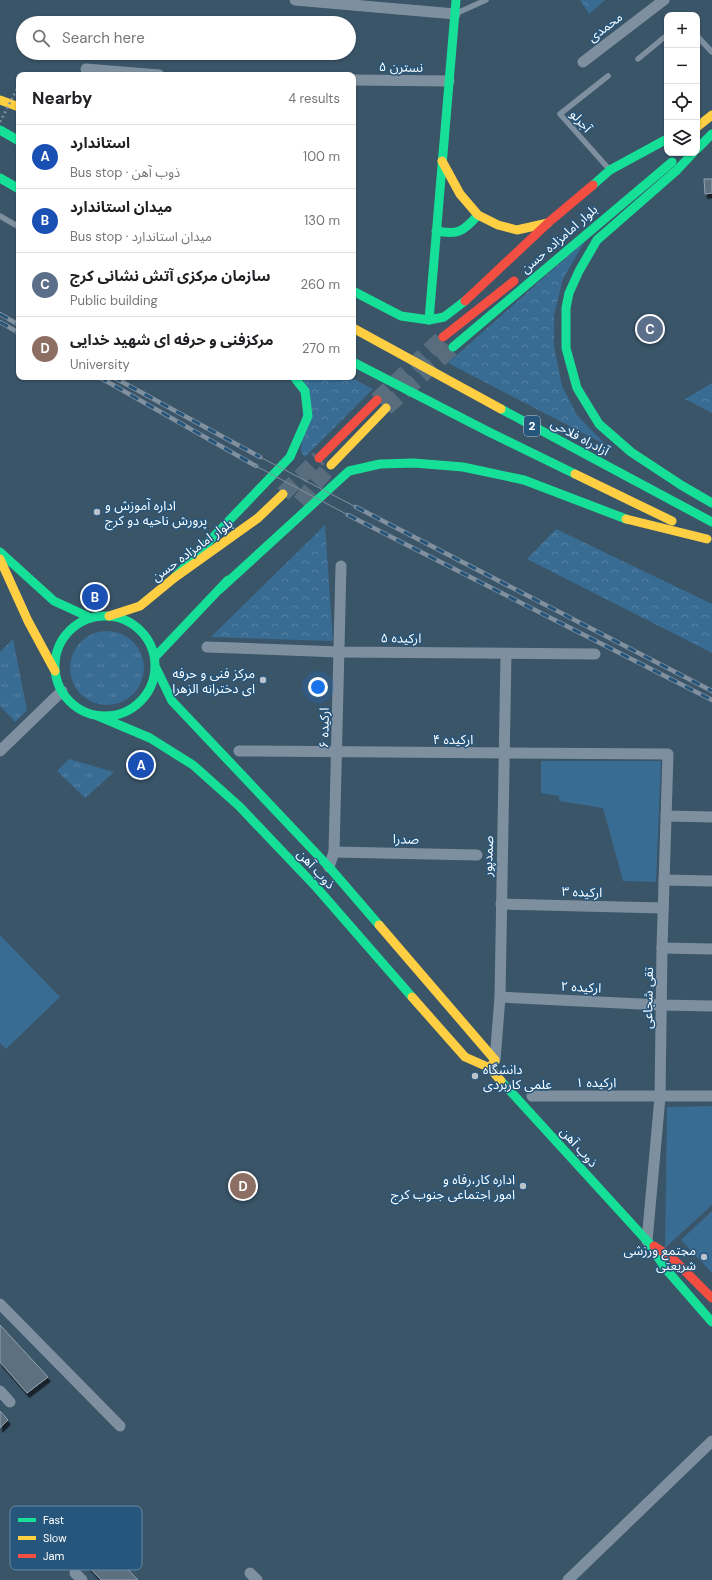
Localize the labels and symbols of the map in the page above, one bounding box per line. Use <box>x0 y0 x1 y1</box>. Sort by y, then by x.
street label: محمدی <box>584 8 626 46</box>
street label: نسترن ۵ <box>379 58 423 76</box>
street label: آجرلو <box>566 106 596 137</box>
street label: بلوار امامزاده حسن <box>517 201 601 277</box>
pin: C <box>637 314 663 344</box>
street label: آزادراه فلاحی <box>548 414 613 460</box>
road number: 2 <box>524 416 540 436</box>
place label: اداره آموزش و پرورش ناحیه دو کرج <box>105 497 207 531</box>
marker: اداره آموزش و پرورش ناحیه دو کرج <box>92 507 102 517</box>
street label: بلوار امامزاده حسن <box>148 515 236 585</box>
pin: B <box>82 582 108 612</box>
street label: ارکیده ۵ <box>381 629 421 647</box>
place label: مرکز فنی و حرفه ای دخترانه الزهرا <box>172 665 255 697</box>
marker: مرکز فنی و حرفه ای دخترانه الزهرا <box>258 675 268 685</box>
your location <box>308 677 328 697</box>
street label: ارکیده ۶ <box>315 708 333 748</box>
street label: ارکیده ۴ <box>433 731 473 748</box>
pin: A <box>128 750 154 780</box>
street label: صدرا <box>393 830 420 848</box>
street label: صمدپور <box>479 835 498 878</box>
street label: ذوب آهن <box>293 846 339 892</box>
street label: ارکیده ۳ <box>561 883 603 901</box>
street label: تقی شجاعی <box>639 967 657 1029</box>
street label: ارکیده ۲ <box>560 977 602 997</box>
place label: دانشگاه علمی کاربردی <box>483 1061 552 1093</box>
marker: دانشگاه علمی کاربردی <box>470 1071 480 1081</box>
street label: ارکیده ۱ <box>576 1074 616 1091</box>
street label: ذوب آهن <box>556 1123 602 1171</box>
pin: D <box>230 1171 256 1201</box>
place label: اداره کار،رفاه و امور اجتماعی جنوب کرج <box>391 1171 515 1205</box>
marker: اداره کار،رفاه و امور اجتماعی جنوب کرج <box>518 1181 528 1191</box>
place label: مجتمع ورزشی شریعتی <box>623 1242 696 1274</box>
marker: مجتمع ورزشی شریعتی <box>699 1252 709 1262</box>
legend <box>10 1506 142 1570</box>
text: Fast <box>43 1513 64 1527</box>
text: Slow <box>43 1531 67 1545</box>
text: Jam <box>43 1549 64 1563</box>

